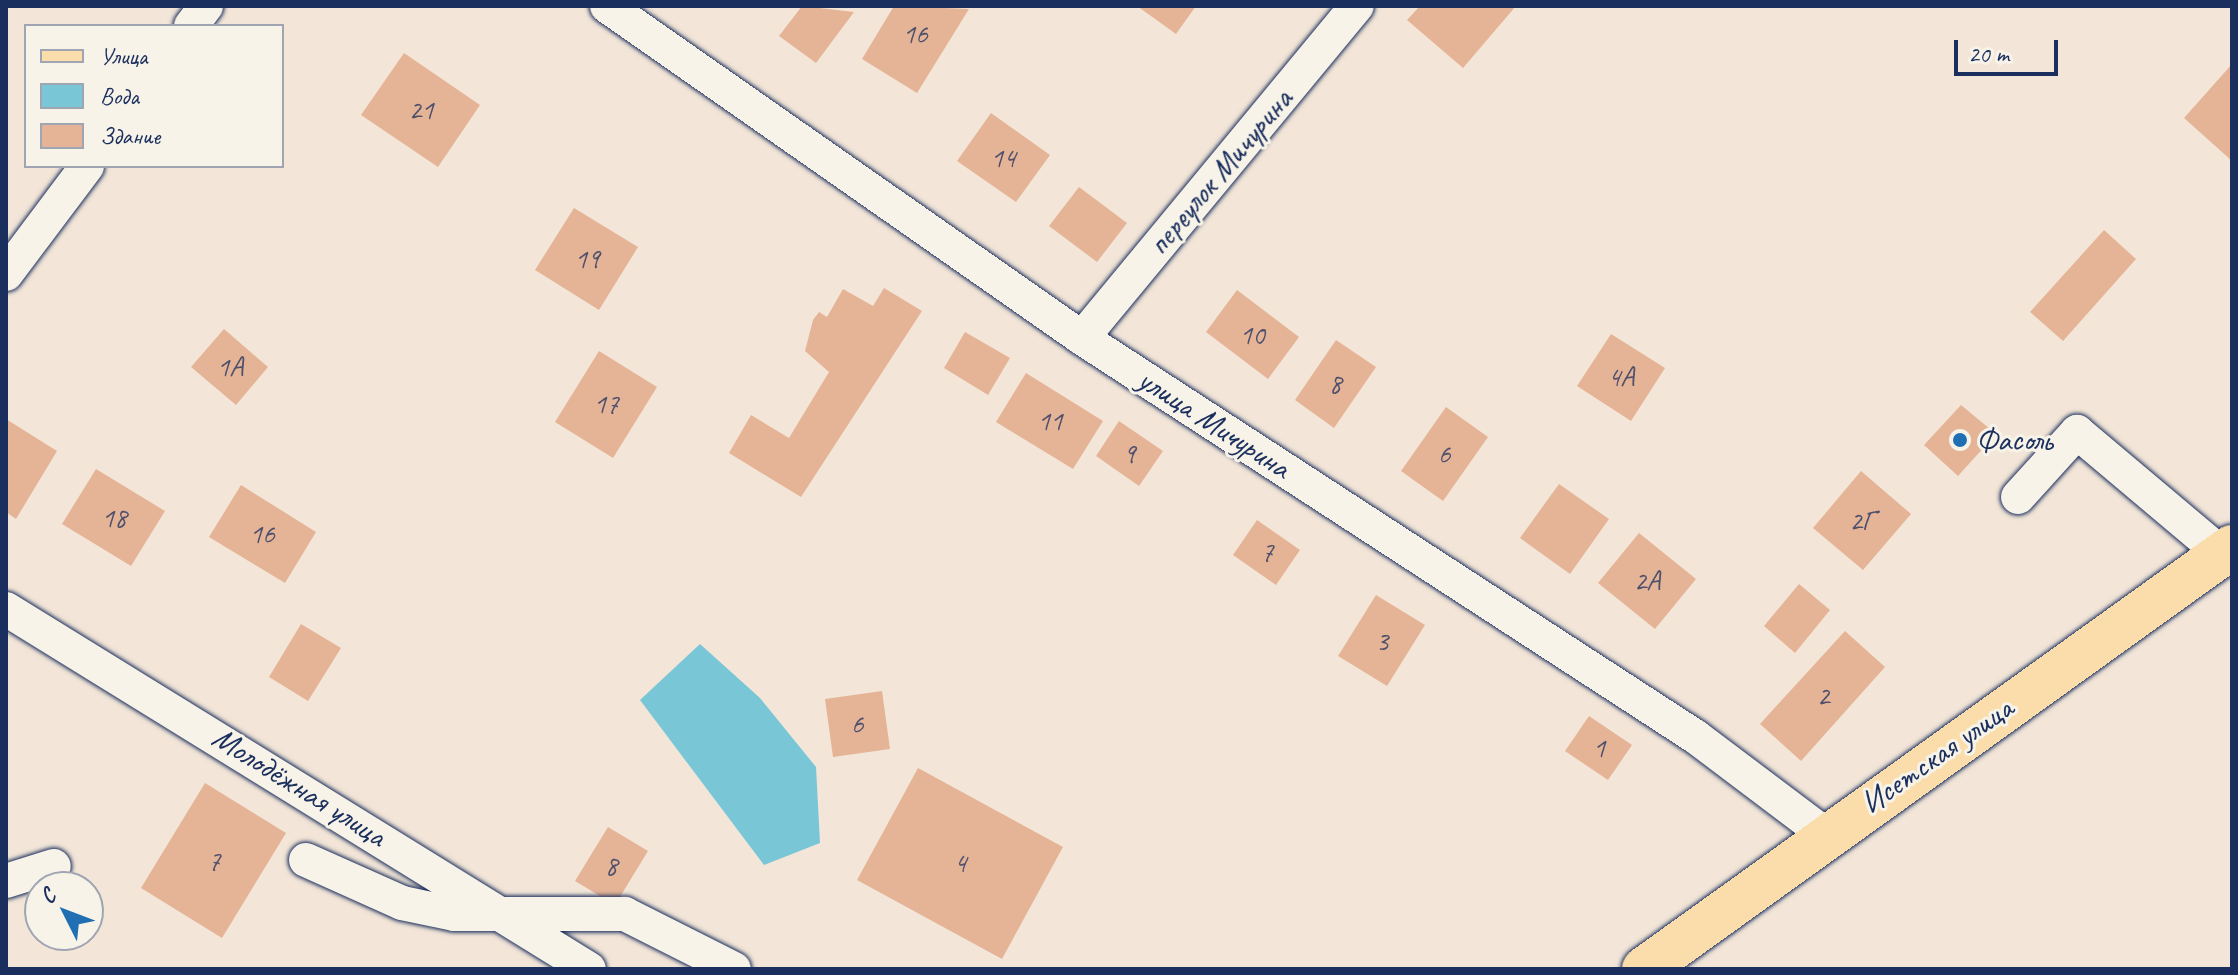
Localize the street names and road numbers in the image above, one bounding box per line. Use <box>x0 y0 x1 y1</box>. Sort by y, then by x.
street label: переулок Мичурина <box>1140 82 1300 262</box>
street label: улица Мичурина <box>1130 360 1298 488</box>
street label: Исетская улица <box>1853 689 2021 823</box>
street label: Молодёжная улица <box>204 718 394 856</box>

